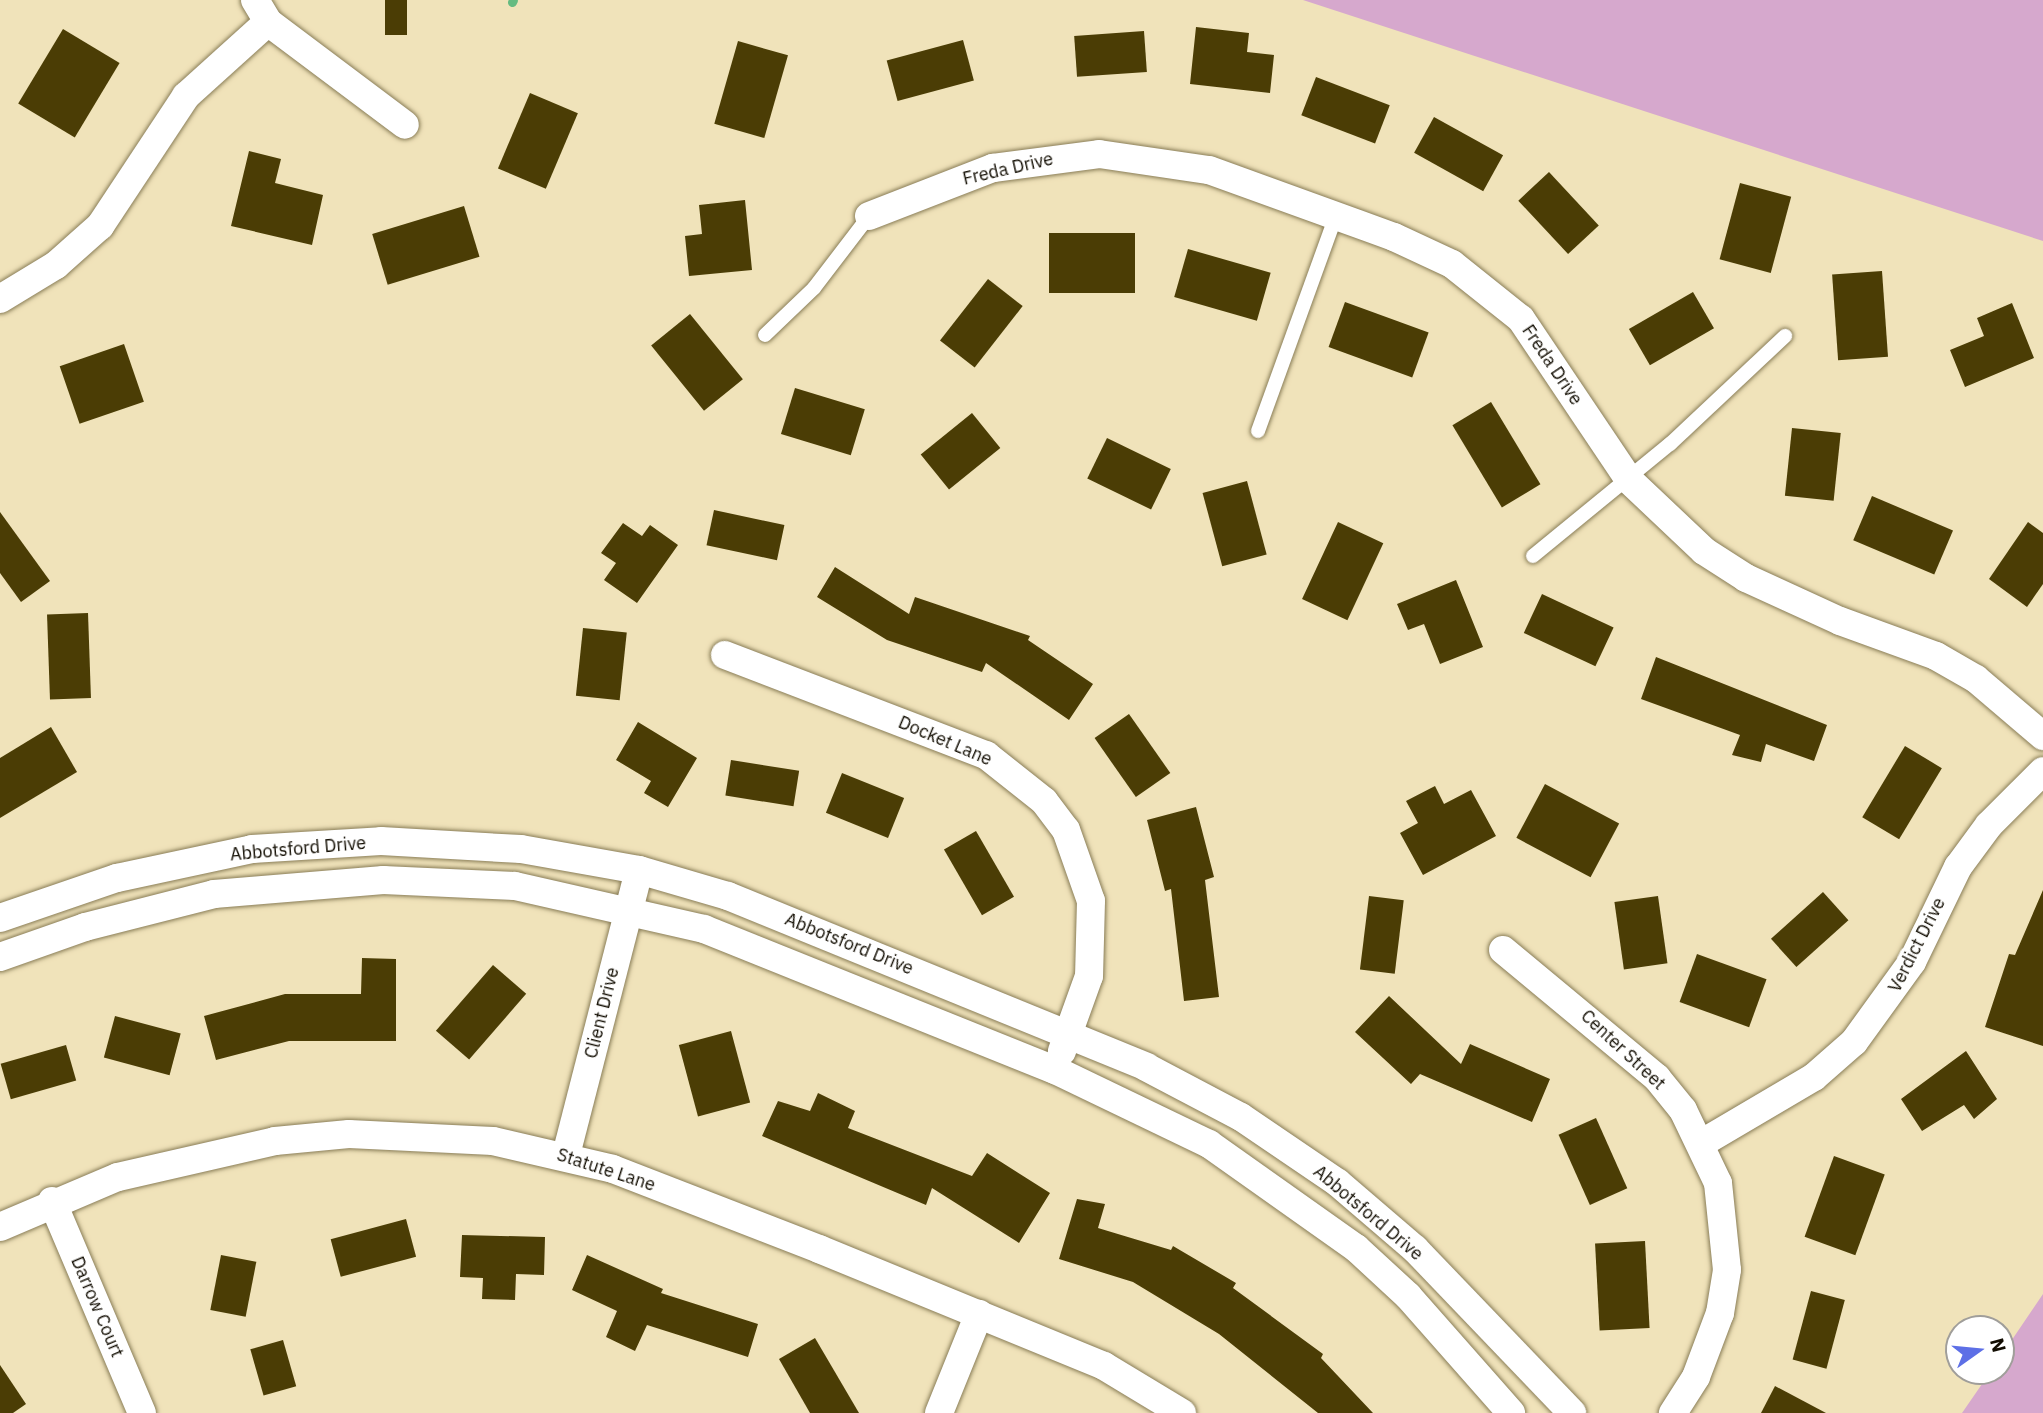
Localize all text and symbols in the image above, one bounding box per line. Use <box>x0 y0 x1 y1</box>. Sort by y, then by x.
street label: Freda Drive <box>961 148 1055 190</box>
street label: Freda Drive <box>1517 321 1587 409</box>
street label: Docket Lane <box>895 712 995 770</box>
street label: Abbotsford Drive <box>229 832 367 866</box>
street label: Verdict Drive <box>1884 894 1950 996</box>
street label: Abbotsford Drive <box>782 908 916 980</box>
street label: Client Drive <box>580 965 624 1061</box>
street label: Center Street <box>1576 1005 1670 1095</box>
street label: Statute Lane <box>554 1144 658 1196</box>
street label: Abbotsford Drive <box>1309 1161 1427 1265</box>
street label: Darrow Court <box>66 1253 128 1361</box>
north arrow <box>1945 1315 2015 1385</box>
text: N <box>1985 1335 2012 1355</box>

